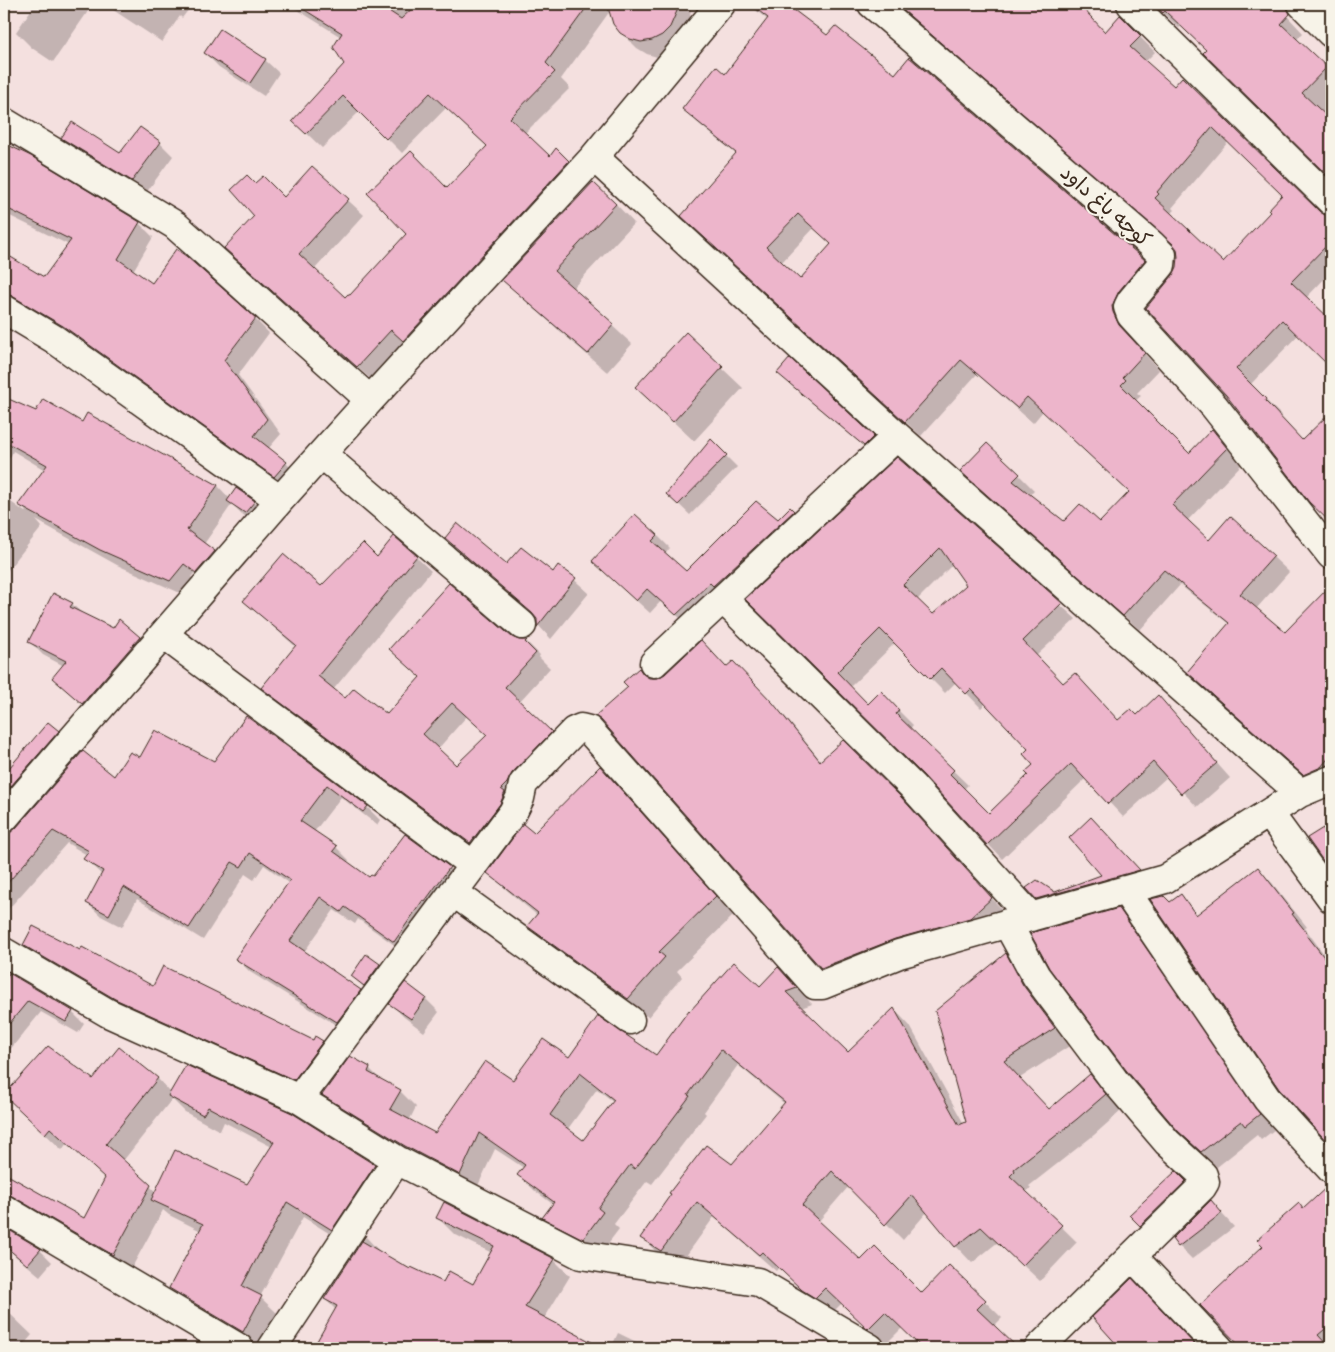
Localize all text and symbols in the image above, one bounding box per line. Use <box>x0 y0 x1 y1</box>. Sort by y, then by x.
street label: کوچه باغ داود <box>1054 159 1157 254</box>

